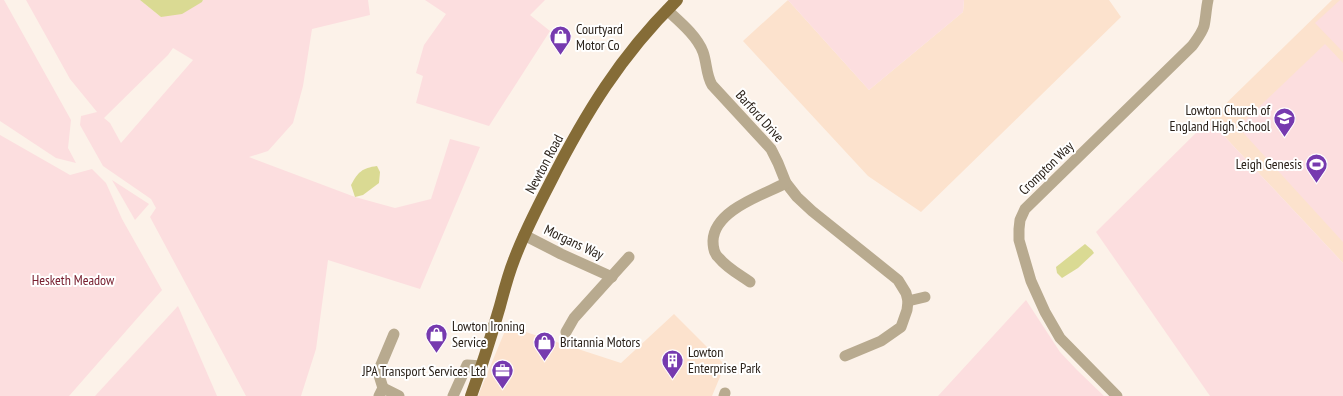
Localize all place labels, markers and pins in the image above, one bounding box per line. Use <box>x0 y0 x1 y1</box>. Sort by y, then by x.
place label: Courtyard Motor Co <box>576 20 623 54</box>
shop icon: Courtyard Motor Co <box>547 24 573 57</box>
place label: Lowton Church of England High School <box>1170 101 1271 135</box>
school or university icon: Lowton Church of England High School <box>1272 105 1298 138</box>
sports icon: Leigh Genesis <box>1304 151 1330 184</box>
place label: Leigh Genesis <box>1236 155 1302 173</box>
place label: Lowton Ironing Service <box>452 317 525 351</box>
shop icon: Lowton Ironing Service <box>424 321 450 354</box>
shop icon: Britannia Motors <box>531 329 557 362</box>
place label: Britannia Motors <box>560 333 640 351</box>
place label: Lowton Enterprise Park <box>688 343 761 377</box>
building icon: Lowton Enterprise Park <box>660 347 686 380</box>
office icon: JPA Transport Services Ltd <box>489 358 515 391</box>
place label: JPA Transport Services Ltd <box>361 362 486 380</box>

